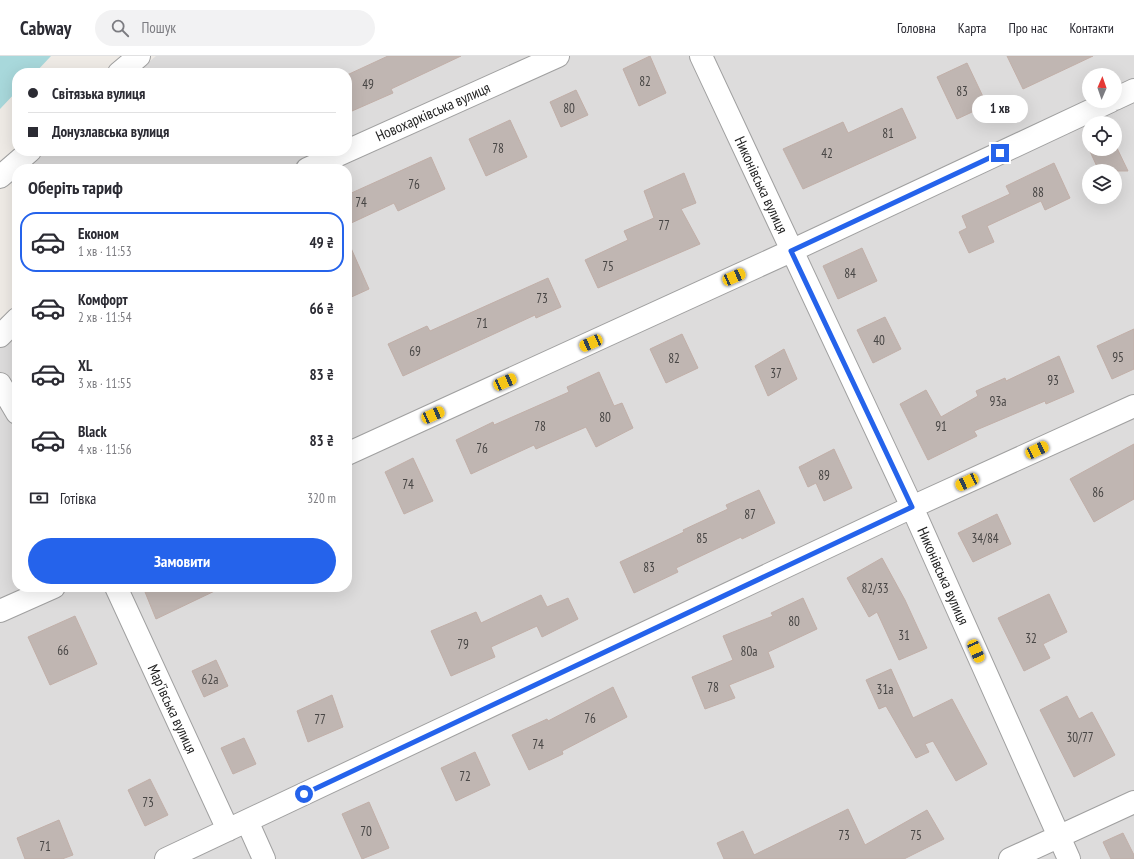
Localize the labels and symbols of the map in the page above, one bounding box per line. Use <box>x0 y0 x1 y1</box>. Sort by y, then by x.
north arrow <box>1082 68 1122 108</box>
house number: 82 <box>639 73 651 90</box>
house number: 49 <box>362 76 374 93</box>
street label: Новохарківська вулиця <box>373 78 493 145</box>
house number: 83 <box>956 83 968 100</box>
callout: 1 хв <box>972 95 1028 123</box>
house number: 80 <box>563 100 575 117</box>
house number: 81 <box>882 125 894 142</box>
street label: Никонівська вулиця <box>731 133 792 237</box>
house number: 78 <box>492 140 504 157</box>
route end <box>991 144 1009 162</box>
house number: 42 <box>821 145 833 162</box>
house number: 76 <box>408 176 420 193</box>
house number: 88 <box>1032 184 1044 201</box>
house number: 74 <box>355 194 367 211</box>
house number: 77 <box>658 217 670 234</box>
house number: 75 <box>602 258 614 275</box>
house number: 84 <box>844 265 856 282</box>
car <box>721 267 747 287</box>
house number: 73 <box>536 290 548 307</box>
house number: 71 <box>476 315 488 332</box>
house number: 40 <box>873 332 885 349</box>
car <box>578 333 604 353</box>
house number: 69 <box>409 343 421 360</box>
house number: 95 <box>1112 349 1124 366</box>
house number: 82 <box>668 350 680 367</box>
house number: 37 <box>770 365 782 382</box>
car <box>492 372 518 392</box>
house number: 93 <box>1047 372 1059 389</box>
house number: 93а <box>990 393 1006 410</box>
car <box>420 405 446 425</box>
house number: 80 <box>599 409 611 426</box>
house number: 78 <box>534 418 546 435</box>
house number: 91 <box>935 418 947 435</box>
car <box>1024 439 1050 461</box>
house number: 76 <box>476 440 488 457</box>
house number: 89 <box>818 467 830 484</box>
car <box>954 471 980 493</box>
house number: 74 <box>402 476 414 493</box>
house number: 86 <box>1092 484 1104 501</box>
house number: 87 <box>744 506 756 523</box>
street label: Никонівська вулиця <box>913 524 974 628</box>
house number: 85 <box>696 530 708 547</box>
house number: 34/84 <box>971 530 999 547</box>
house number: 83 <box>643 559 655 576</box>
house number: 82/33 <box>861 580 889 597</box>
house number: 80 <box>788 613 800 630</box>
house number: 31 <box>898 627 910 644</box>
house number: 32 <box>1025 630 1037 647</box>
house number: 79 <box>457 636 469 653</box>
car <box>966 638 986 664</box>
house number: 66 <box>57 642 69 659</box>
house number: 80а <box>741 643 757 660</box>
street label: Мар'ївська вулиця <box>144 661 201 757</box>
house number: 62а <box>202 671 218 688</box>
house number: 78 <box>707 679 719 696</box>
house number: 31а <box>877 681 893 698</box>
house number: 76 <box>584 710 596 727</box>
house number: 77 <box>314 711 326 728</box>
house number: 30/77 <box>1066 729 1094 746</box>
house number: 74 <box>532 736 544 753</box>
house number: 72 <box>459 768 471 785</box>
route start <box>295 785 313 803</box>
house number: 73 <box>142 794 154 811</box>
house number: 70 <box>360 823 372 840</box>
house number: 73 <box>838 827 850 844</box>
house number: 75 <box>910 827 922 844</box>
house number: 71 <box>39 838 51 855</box>

